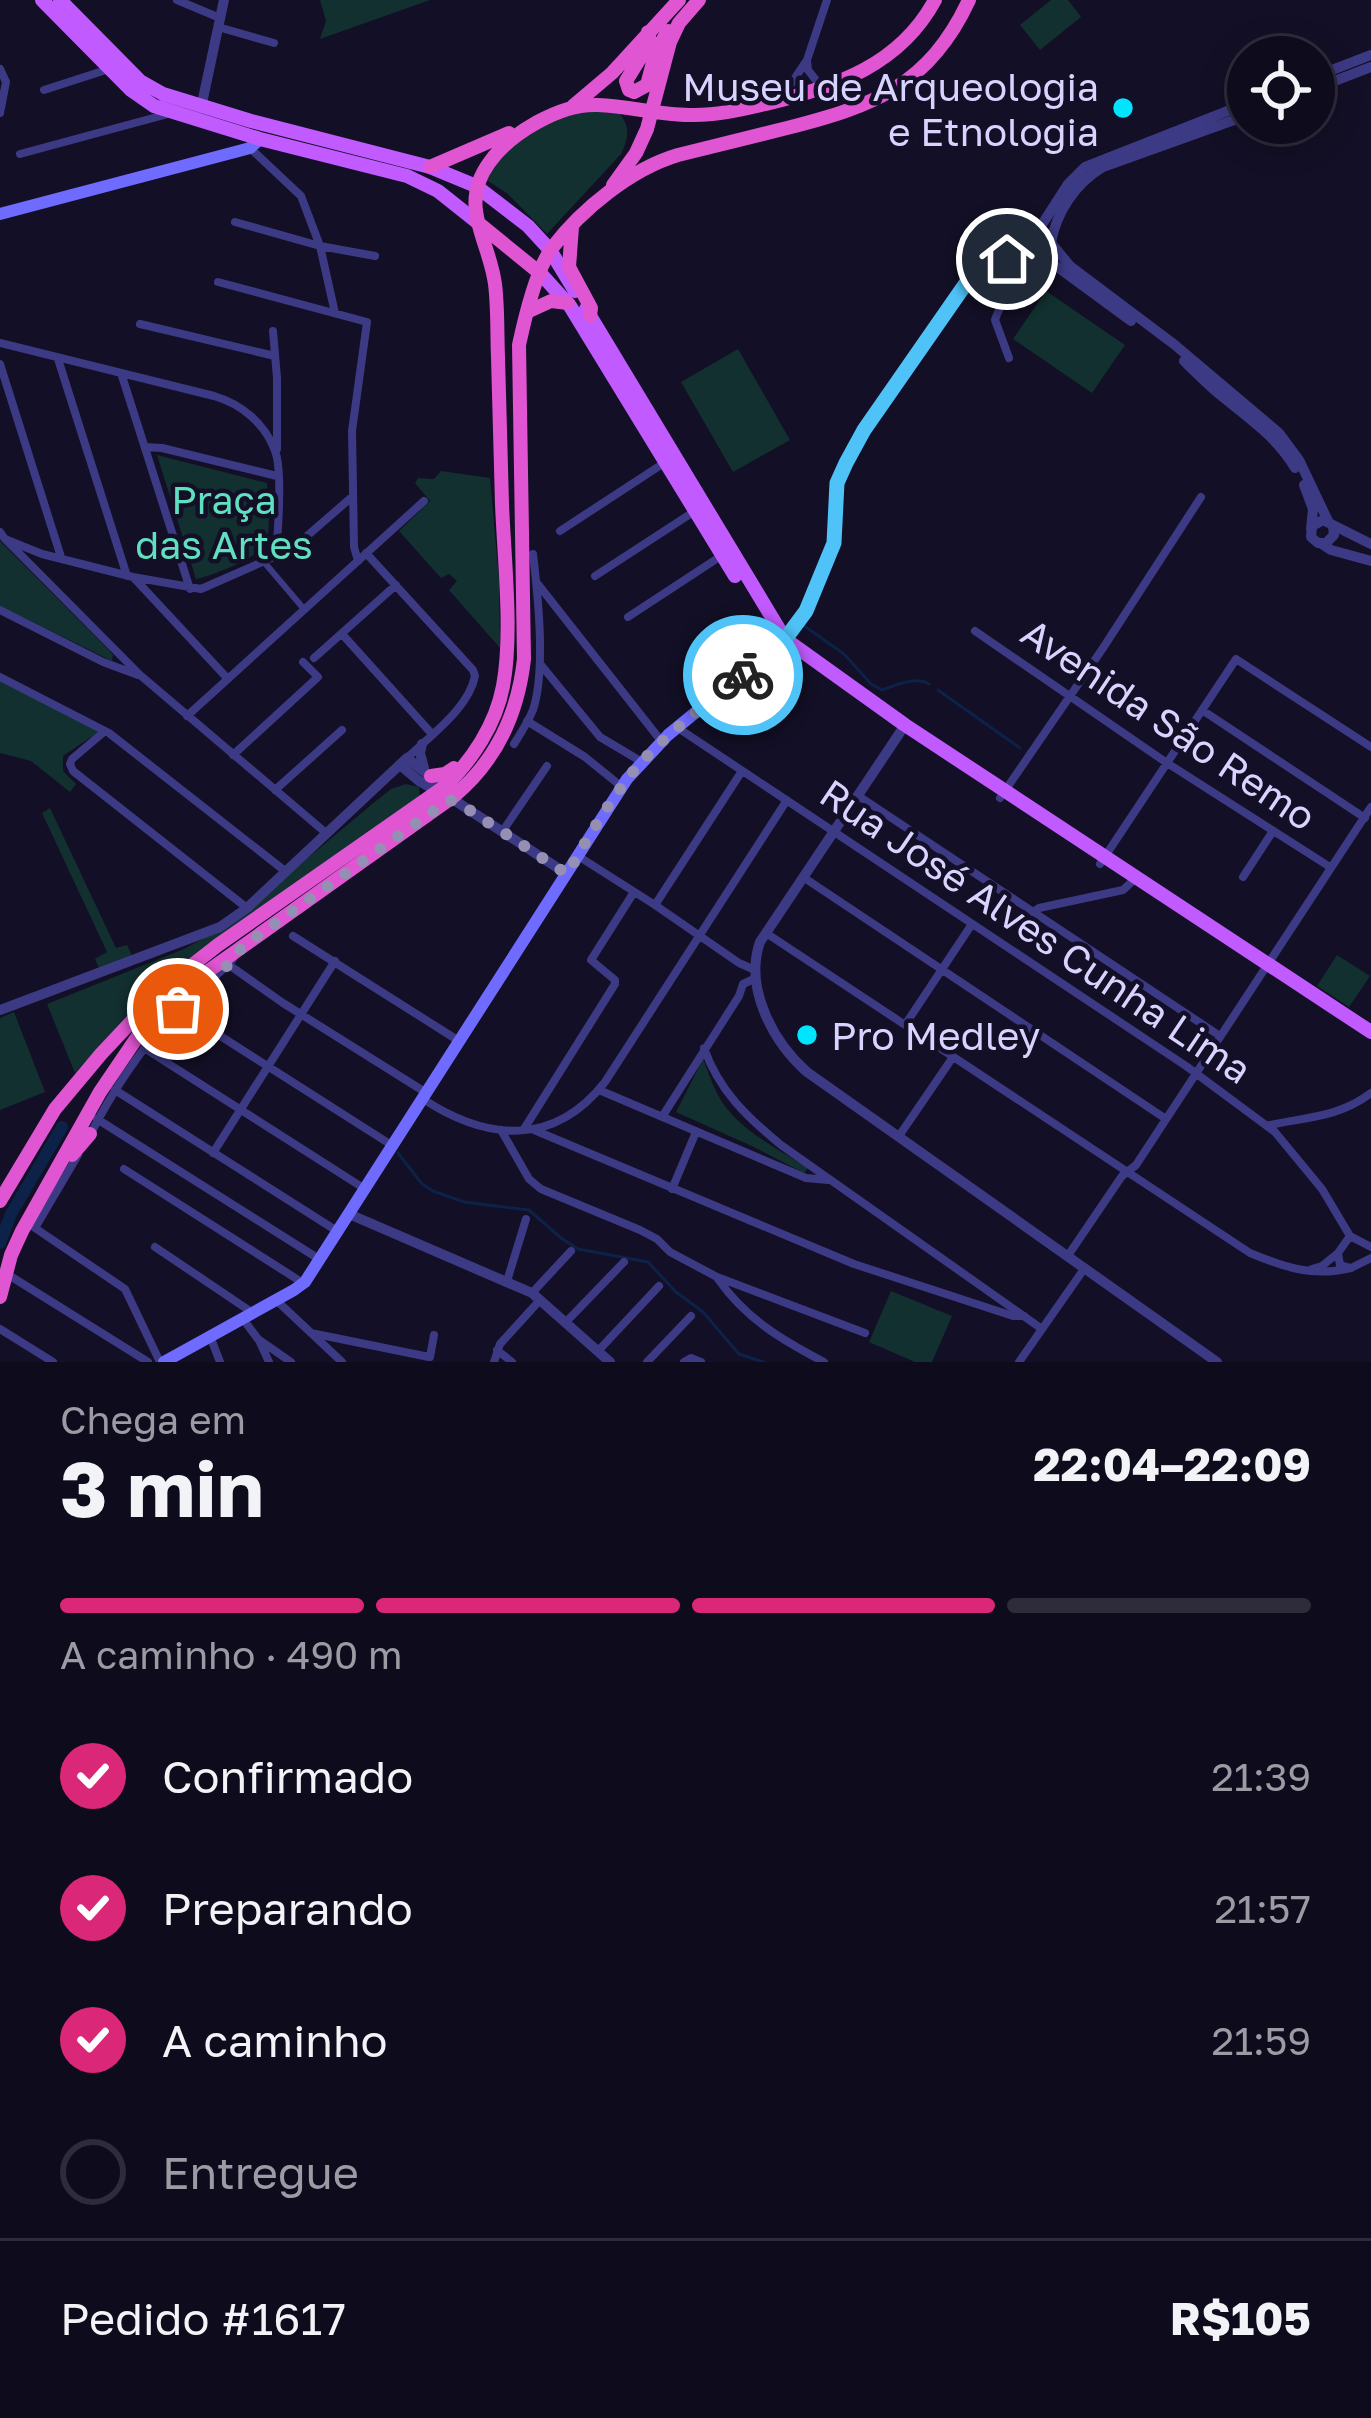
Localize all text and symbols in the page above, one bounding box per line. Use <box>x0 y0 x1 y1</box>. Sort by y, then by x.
map controls <box>1227 36 1335 144</box>
button: locate <box>1227 36 1335 144</box>
place label: Museu de Arqueologia e Etnologia <box>682 63 1099 155</box>
marker: Museu de Arqueologia e Etnologia <box>1110 95 1136 121</box>
pin <box>956 208 1058 310</box>
icon: home <box>974 226 1040 292</box>
park label: Praça das Artes <box>135 476 313 568</box>
street label: Avenida São Remo <box>1013 608 1325 840</box>
courier <box>683 615 803 735</box>
icon: bike <box>710 642 776 708</box>
street label: Rua José Alves Cunha Lima <box>812 769 1260 1093</box>
pin <box>127 958 229 1060</box>
icon: bag <box>145 976 211 1042</box>
place label: Pro Medley <box>831 1012 1041 1059</box>
marker: Pro Medley <box>794 1022 820 1048</box>
text: Chega em <box>60 1396 246 1443</box>
text: 22:04–22:09 <box>1033 1437 1311 1491</box>
text: 3 min <box>60 1441 264 1534</box>
text: A caminho · 490 m <box>60 1631 403 1678</box>
icon: check <box>60 1743 126 1809</box>
text: Confirmado <box>162 1749 413 1803</box>
text: 21:39 <box>1211 1753 1311 1800</box>
icon: check <box>60 1875 126 1941</box>
text: Preparando <box>162 1881 413 1935</box>
text: 21:57 <box>1214 1885 1311 1932</box>
icon: check <box>60 2007 126 2073</box>
text: A caminho <box>162 2013 388 2067</box>
text: 21:59 <box>1212 2017 1311 2064</box>
text: Entregue <box>162 2145 359 2199</box>
text: Pedido #1617 <box>60 2291 346 2345</box>
text: R$105 <box>1170 2291 1311 2345</box>

